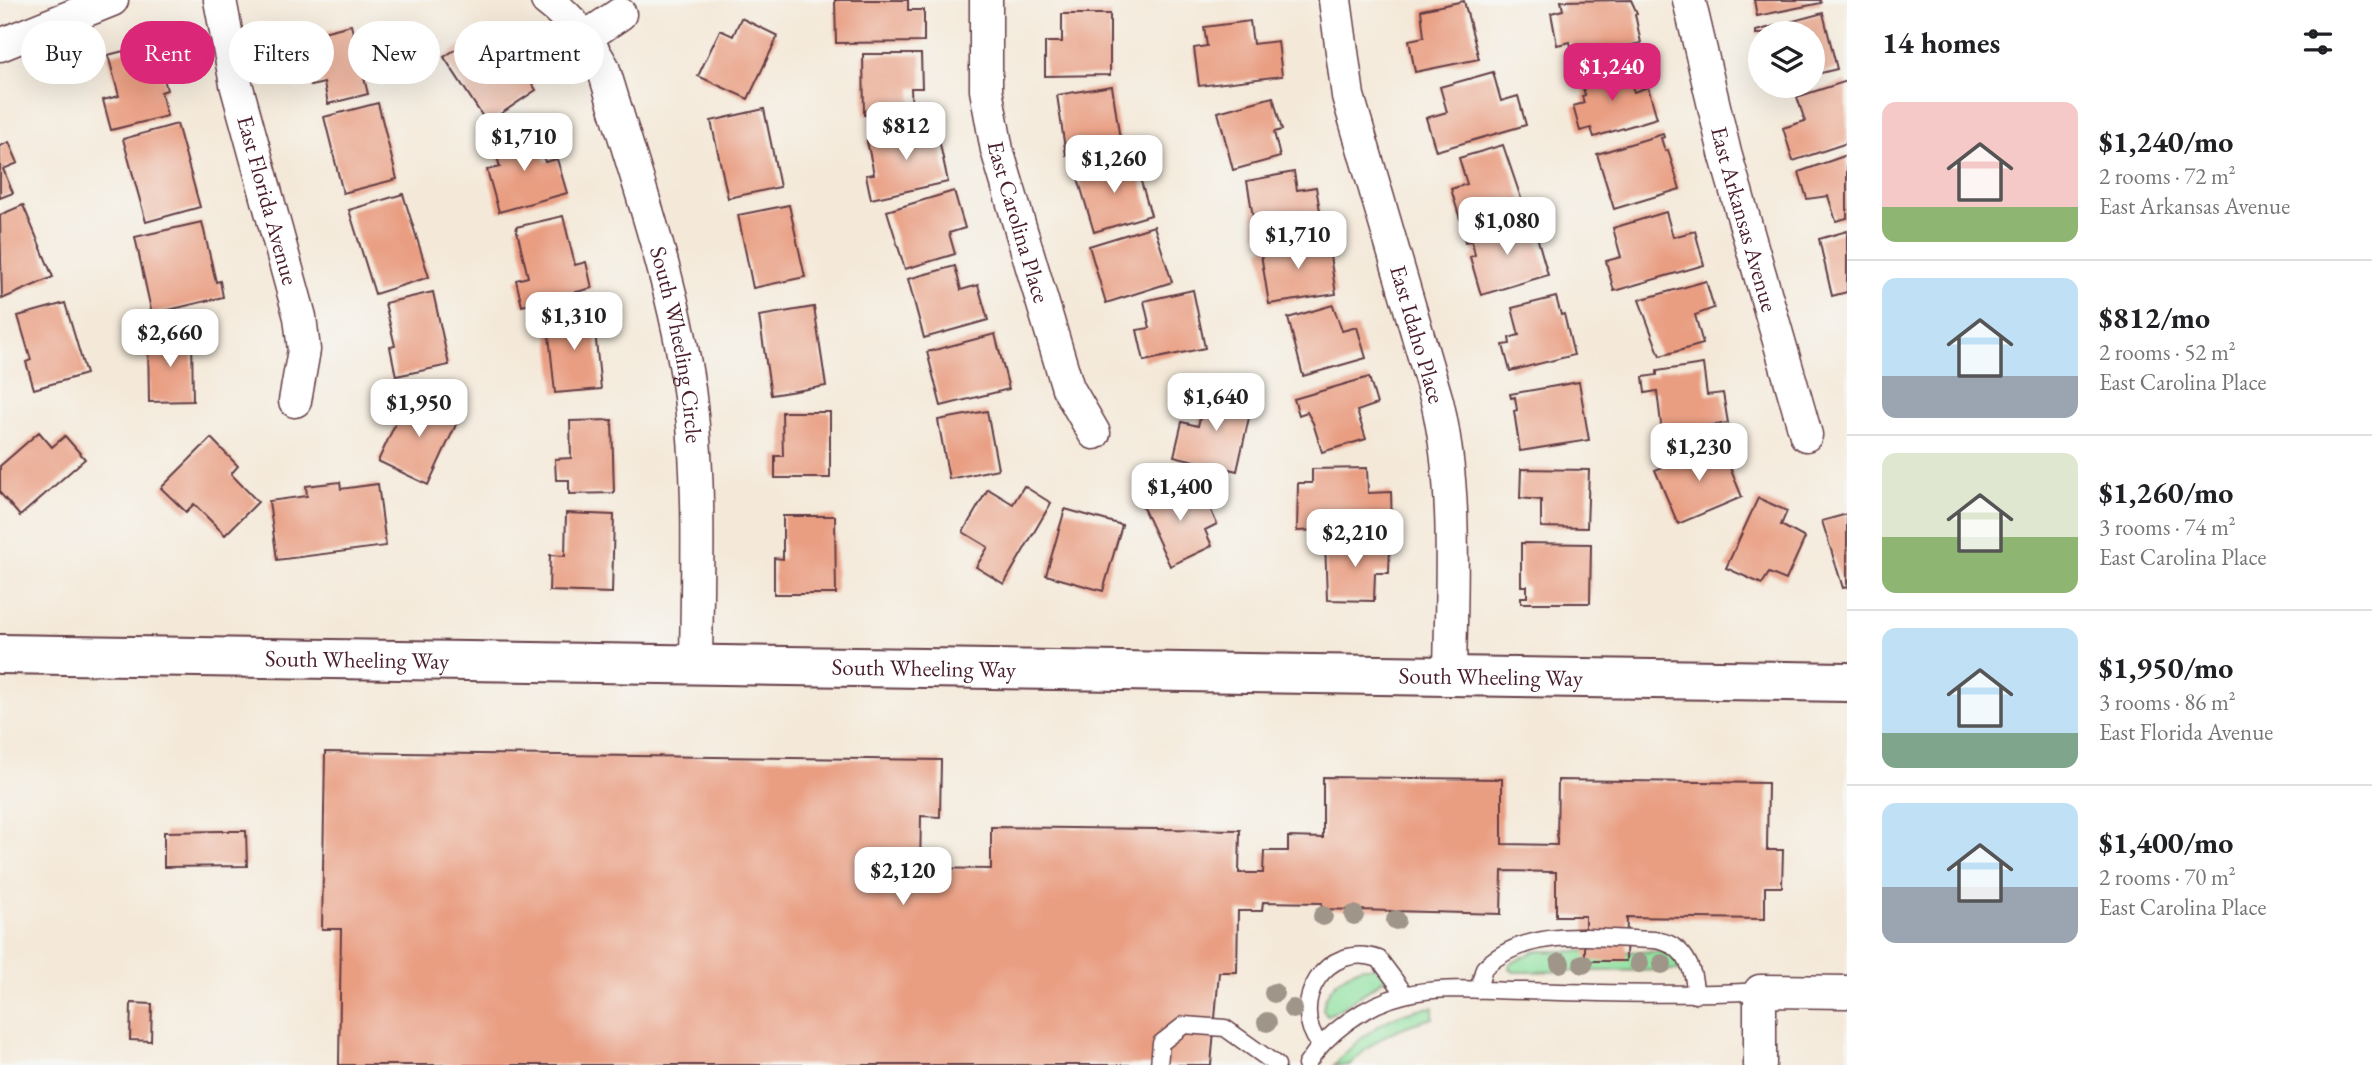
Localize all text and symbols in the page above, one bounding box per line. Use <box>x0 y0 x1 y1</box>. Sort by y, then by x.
chip: Buy <box>21 21 106 84</box>
chip: Rent <box>120 21 215 84</box>
chip: Filters <box>229 21 334 84</box>
chip: New <box>348 21 440 84</box>
chip: Apartment <box>454 21 604 84</box>
map controls <box>1748 21 1825 98</box>
button: layers <box>1748 21 1825 98</box>
text: 14 homes <box>1882 23 2000 62</box>
icon: filters <box>2299 23 2337 61</box>
pin: $1,240 <box>1555 43 1669 103</box>
text: $1,240 <box>1580 51 1644 81</box>
pin: $812 <box>865 102 947 162</box>
text: $812 <box>882 110 930 140</box>
street label: East Florida Avenue <box>230 112 305 288</box>
pin: $1,710 <box>467 114 581 173</box>
text: $1,710 <box>492 121 556 151</box>
text: $1,240/mo <box>2099 122 2233 161</box>
street label: East Arkansas Avenue <box>1704 123 1785 315</box>
icon: home <box>1938 130 2022 214</box>
pin: $1,260 <box>1057 136 1171 195</box>
street label: East Carolina Place <box>981 139 1057 306</box>
text: $1,260 <box>1082 143 1146 173</box>
text: 2 rooms · 72 m² <box>2099 161 2236 191</box>
text: East Arkansas Avenue <box>2099 191 2290 221</box>
pin: $1,080 <box>1450 198 1564 257</box>
text: $1,080 <box>1475 205 1539 235</box>
pin: $1,710 <box>1241 212 1355 271</box>
text: $1,710 <box>1266 219 1330 249</box>
street label: South Wheeling Circle <box>643 243 709 444</box>
street label: East Idaho Place <box>1383 261 1452 407</box>
pin: $1,310 <box>517 292 631 352</box>
text: $812/mo <box>2099 298 2210 337</box>
text: $1,310 <box>542 300 606 330</box>
icon: home <box>1938 306 2022 390</box>
pin: $2,660 <box>113 310 227 369</box>
text: $2,660 <box>138 317 202 347</box>
text: 2 rooms · 52 m² <box>2099 337 2236 367</box>
text: East Carolina Place <box>2099 367 2266 397</box>
pin: $1,640 <box>1159 374 1273 433</box>
pin: $1,950 <box>362 380 476 439</box>
text: $1,640 <box>1184 381 1248 411</box>
text: $1,950 <box>387 387 451 417</box>
pin: $1,230 <box>1642 424 1756 483</box>
text: $1,230 <box>1667 431 1731 461</box>
pin: $1,400 <box>1123 463 1237 523</box>
text: $1,400 <box>1148 471 1212 501</box>
text: $1,260/mo <box>2099 473 2233 512</box>
icon: home <box>1938 481 2022 565</box>
pin: $2,210 <box>1298 510 1412 569</box>
text: 3 rooms · 74 m² <box>2099 512 2236 542</box>
text: $2,210 <box>1323 517 1387 547</box>
text: East Carolina Place <box>2099 542 2266 572</box>
street label: South Wheeling Way <box>265 643 450 676</box>
text: $1,950/mo <box>2099 648 2233 687</box>
street label: South Wheeling Way <box>831 652 1017 684</box>
icon: home <box>1938 656 2022 740</box>
street label: South Wheeling Way <box>1398 660 1584 693</box>
text: 3 rooms · 86 m² <box>2099 687 2236 717</box>
text: East Florida Avenue <box>2099 717 2273 747</box>
text: $1,400/mo <box>2099 823 2233 862</box>
icon: home <box>1938 831 2022 915</box>
pin: $2,120 <box>846 848 960 907</box>
text: $2,120 <box>871 855 935 885</box>
text: 2 rooms · 70 m² <box>2099 862 2236 892</box>
text: East Carolina Place <box>2099 892 2266 922</box>

